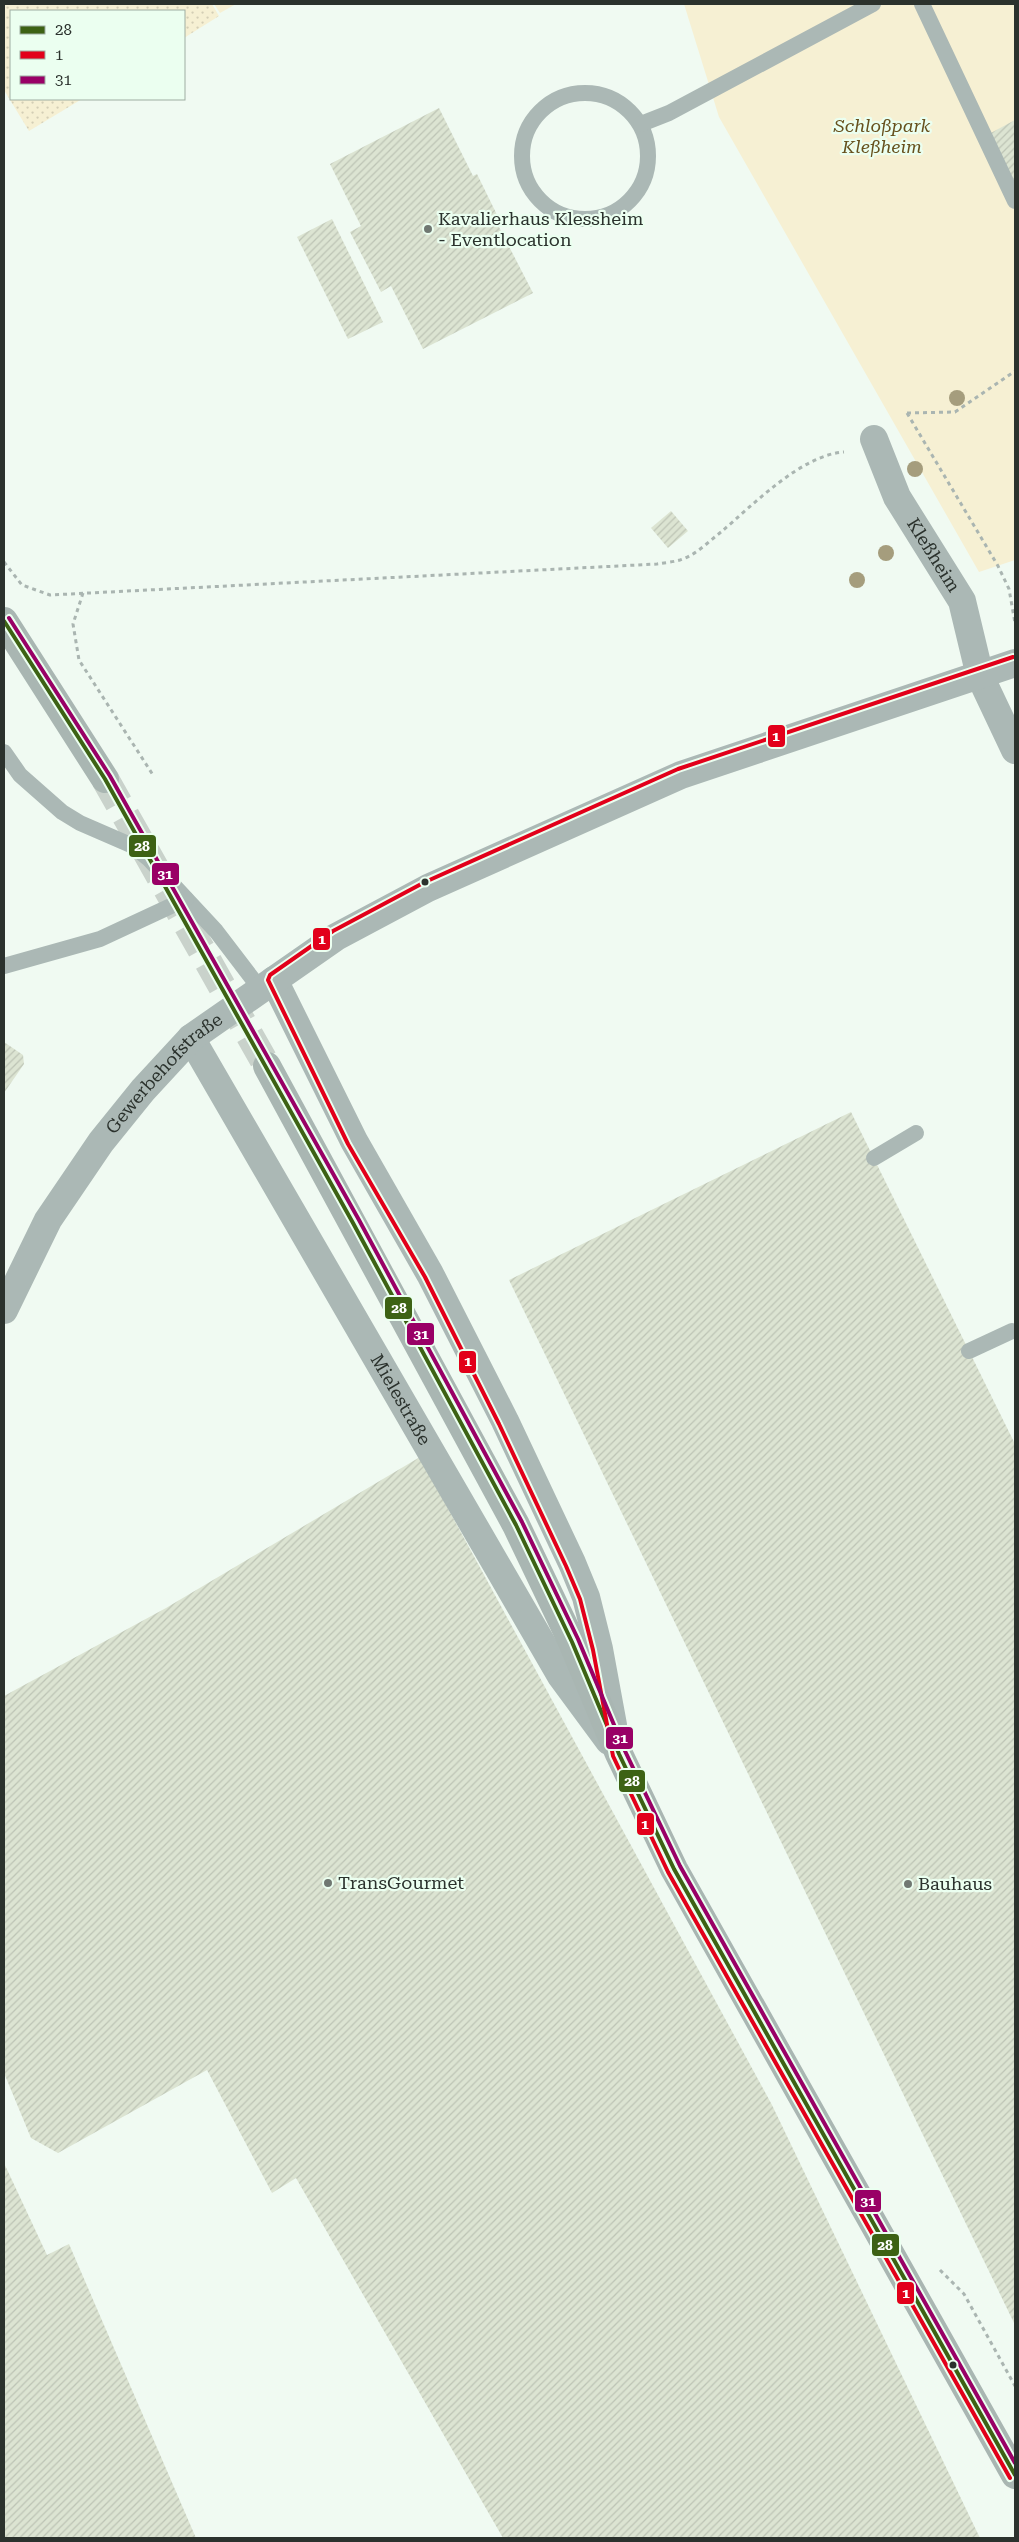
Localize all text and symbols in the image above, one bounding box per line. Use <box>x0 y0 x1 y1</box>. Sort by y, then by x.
legend <box>10 10 185 100</box>
text: 28 <box>55 21 72 39</box>
text: 1 <box>55 46 63 64</box>
text: 31 <box>55 71 72 89</box>
park label: Schloßpark Kleßheim <box>833 115 931 157</box>
place label: Kavalierhaus Klessheim - Eventlocation <box>438 208 643 250</box>
marker: Kavalierhaus Klessheim - Eventlocation <box>422 223 434 235</box>
street label: Kleßheim <box>903 514 965 596</box>
line badge: 1 <box>767 724 786 748</box>
text: 1 <box>772 728 780 744</box>
line badge: 28 <box>128 834 157 858</box>
text: 28 <box>134 838 150 854</box>
line badge: 31 <box>151 862 180 886</box>
text: 31 <box>157 866 173 882</box>
unlabelled marker <box>420 877 430 887</box>
line badge: 1 <box>312 927 331 951</box>
text: 1 <box>318 931 326 947</box>
street label: Gewerbehofstraße <box>101 1008 226 1138</box>
line badge: 28 <box>384 1296 413 1320</box>
text: 28 <box>391 1300 407 1316</box>
line badge: 31 <box>406 1322 435 1346</box>
text: 31 <box>413 1326 429 1342</box>
street label: Mielestraße <box>367 1350 436 1449</box>
line badge: 1 <box>458 1350 477 1374</box>
text: 1 <box>464 1353 472 1369</box>
line badge: 31 <box>605 1726 634 1750</box>
text: 31 <box>612 1730 628 1746</box>
line badge: 28 <box>618 1769 646 1793</box>
text: 28 <box>624 1773 640 1789</box>
line badge: 1 <box>636 1812 655 1836</box>
text: 1 <box>641 1816 649 1832</box>
place label: TransGourmet <box>338 1872 464 1893</box>
place label: Bauhaus <box>918 1873 992 1894</box>
marker: TransGourmet <box>322 1877 334 1889</box>
marker: Bauhaus <box>902 1878 914 1890</box>
line badge: 31 <box>854 2189 882 2213</box>
text: 31 <box>860 2193 876 2209</box>
line badge: 28 <box>871 2233 900 2257</box>
text: 28 <box>877 2237 893 2253</box>
line badge: 1 <box>896 2281 915 2305</box>
text: 1 <box>902 2285 910 2301</box>
unlabelled marker <box>948 2360 958 2370</box>

